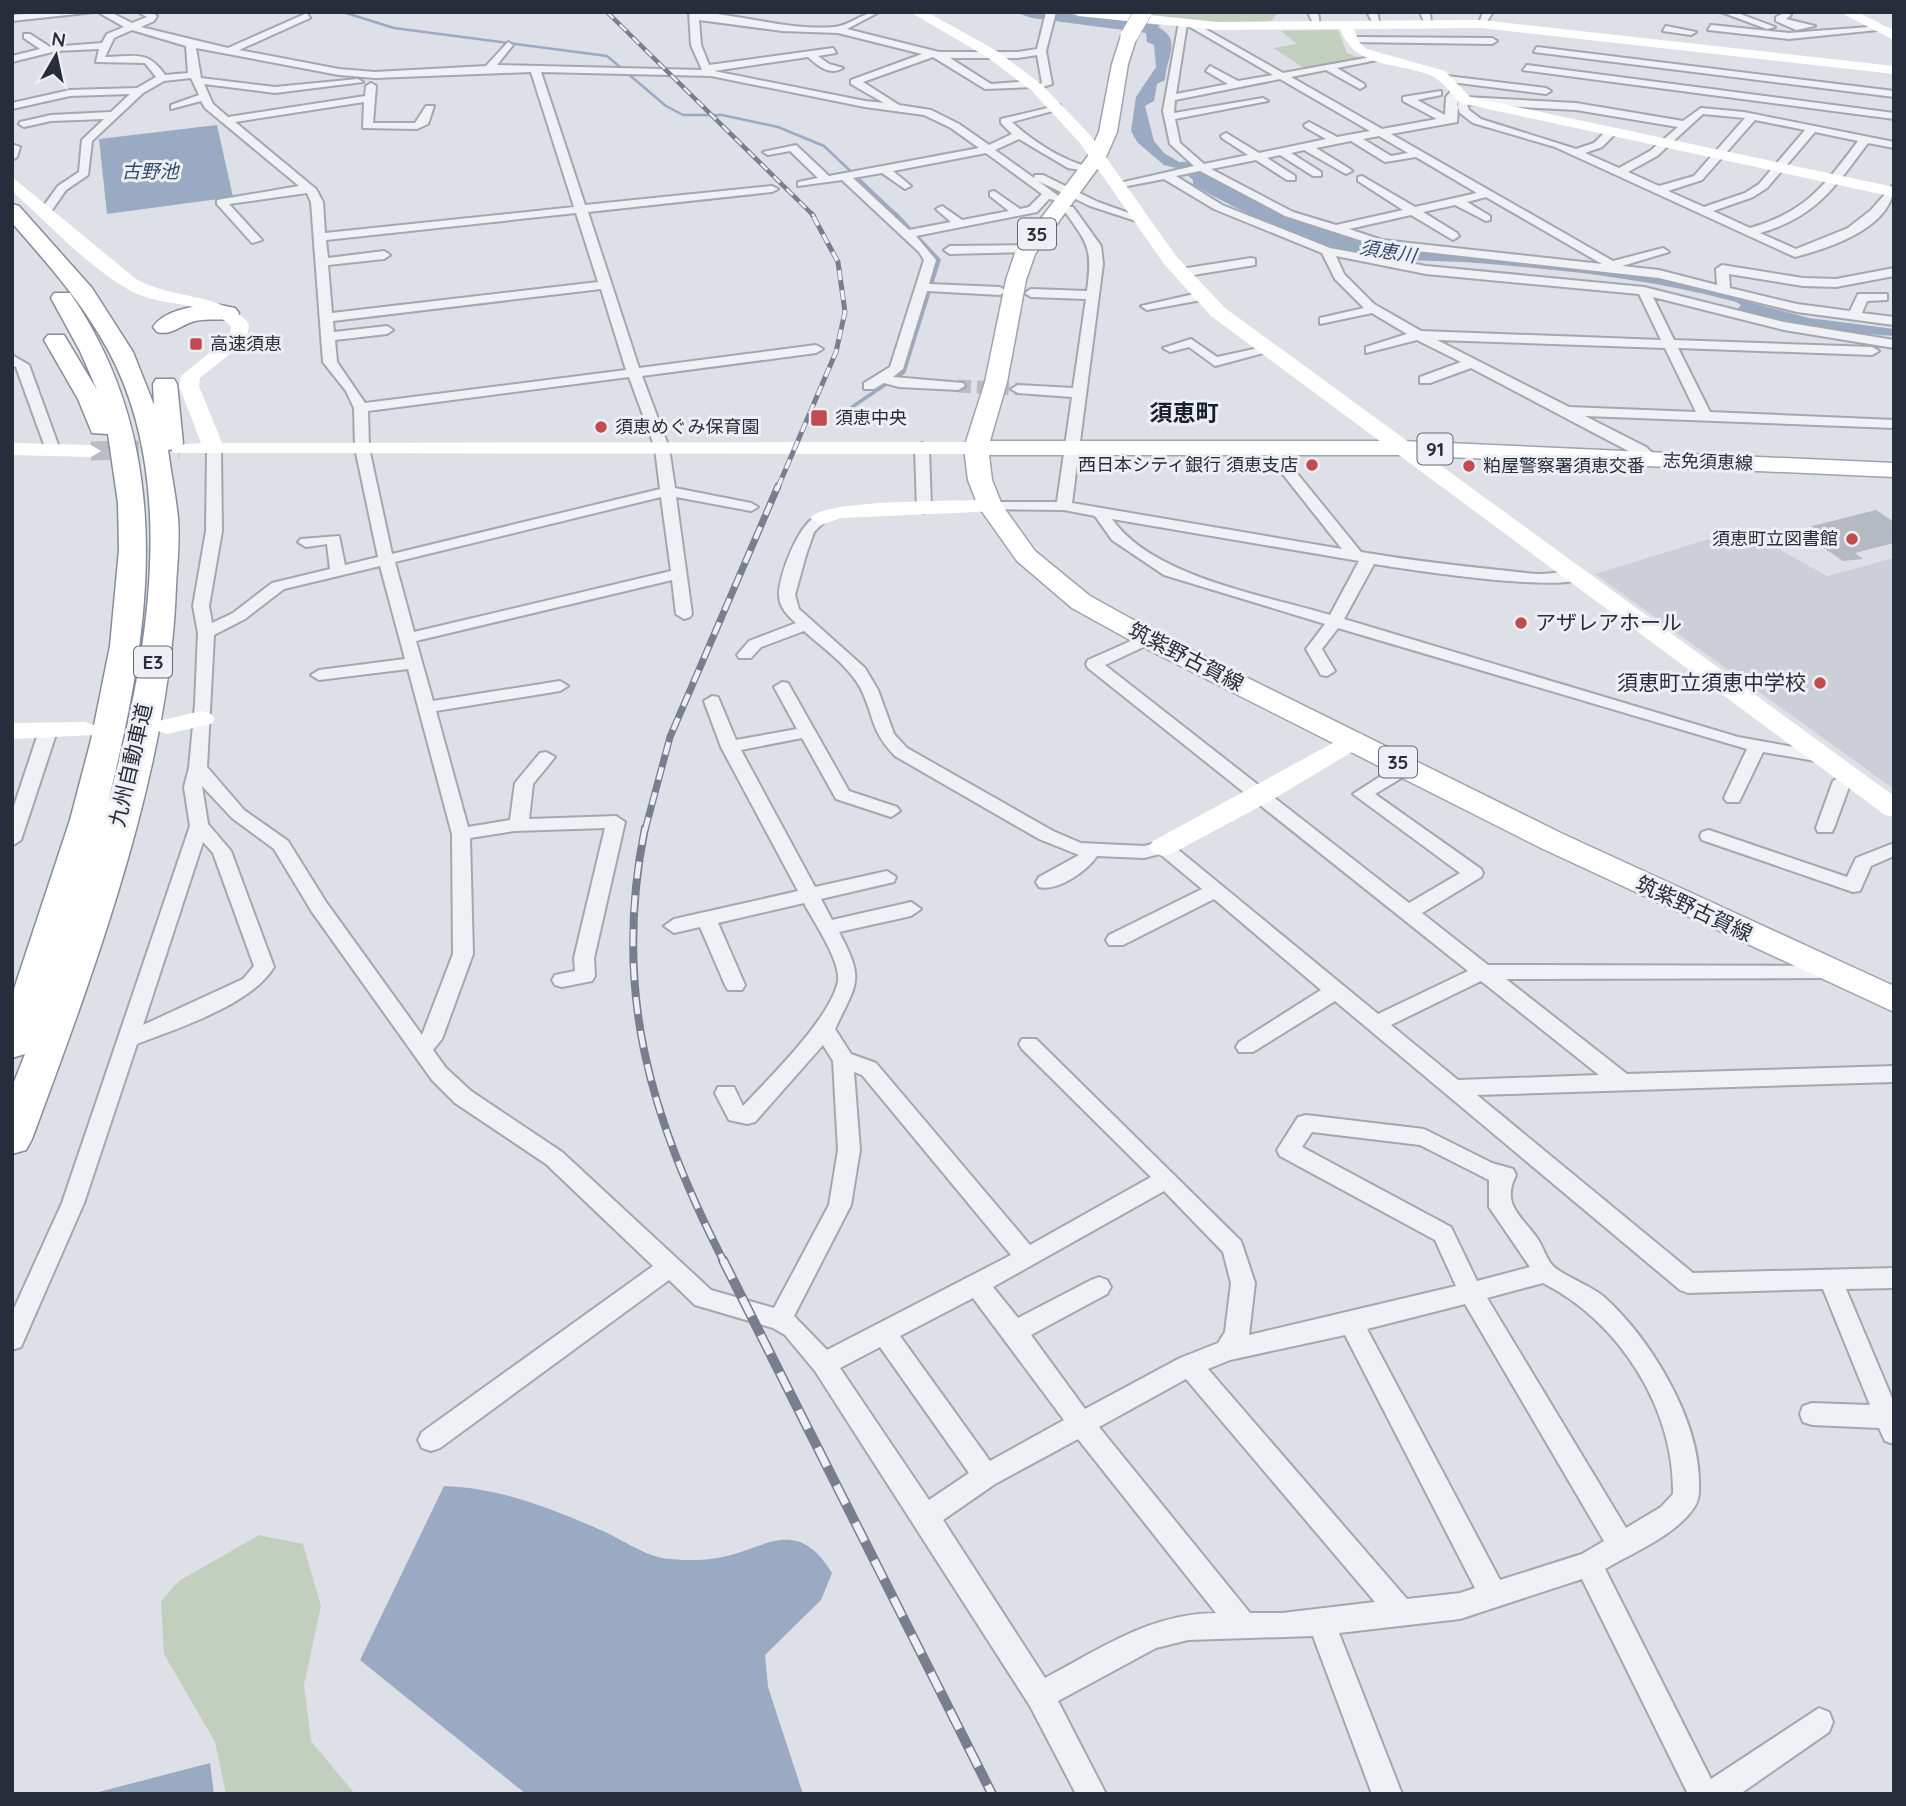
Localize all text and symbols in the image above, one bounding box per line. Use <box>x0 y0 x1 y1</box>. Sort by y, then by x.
north arrow <box>21 21 91 91</box>
text: N <box>50 26 67 52</box>
water label: 古野池 <box>121 159 180 183</box>
road number: 35 <box>1018 218 1056 250</box>
water label: 須恵川 <box>1358 235 1420 268</box>
place label: 高速須恵 <box>210 332 282 355</box>
marker: 高速須恵 <box>188 336 204 352</box>
district label: 須恵町 <box>1150 398 1219 427</box>
place label: 須恵中央 <box>835 406 907 429</box>
marker: 須恵中央 <box>809 408 829 428</box>
place label: 須恵めぐみ保育園 <box>615 415 760 438</box>
marker: 須恵めぐみ保育園 <box>593 419 609 435</box>
road number: 91 <box>1418 433 1452 464</box>
street label: 志免須恵線 <box>1663 448 1753 475</box>
place label: 西日本シティ銀行 須恵支店 <box>1078 453 1298 476</box>
place label: 粕屋警察署須恵交番 <box>1483 454 1645 477</box>
marker: 西日本シティ銀行 須恵支店 <box>1304 457 1320 473</box>
marker: 粕屋警察署須恵交番 <box>1461 458 1477 474</box>
place label: 須恵町立図書館 <box>1712 527 1838 550</box>
marker: 須恵町立図書館 <box>1844 531 1860 547</box>
place label: アザレアホール <box>1535 609 1682 635</box>
marker: アザレアホール <box>1513 615 1529 631</box>
street label: 筑紫野古賀線 <box>1124 616 1248 696</box>
road number: E3 <box>134 646 172 678</box>
place label: 須恵町立須恵中学校 <box>1617 669 1806 695</box>
marker: 須恵町立須恵中学校 <box>1812 675 1828 691</box>
street label: 九州自動車道 <box>103 700 157 829</box>
road number: 35 <box>1379 747 1417 778</box>
street label: 筑紫野古賀線 <box>1632 870 1757 947</box>

